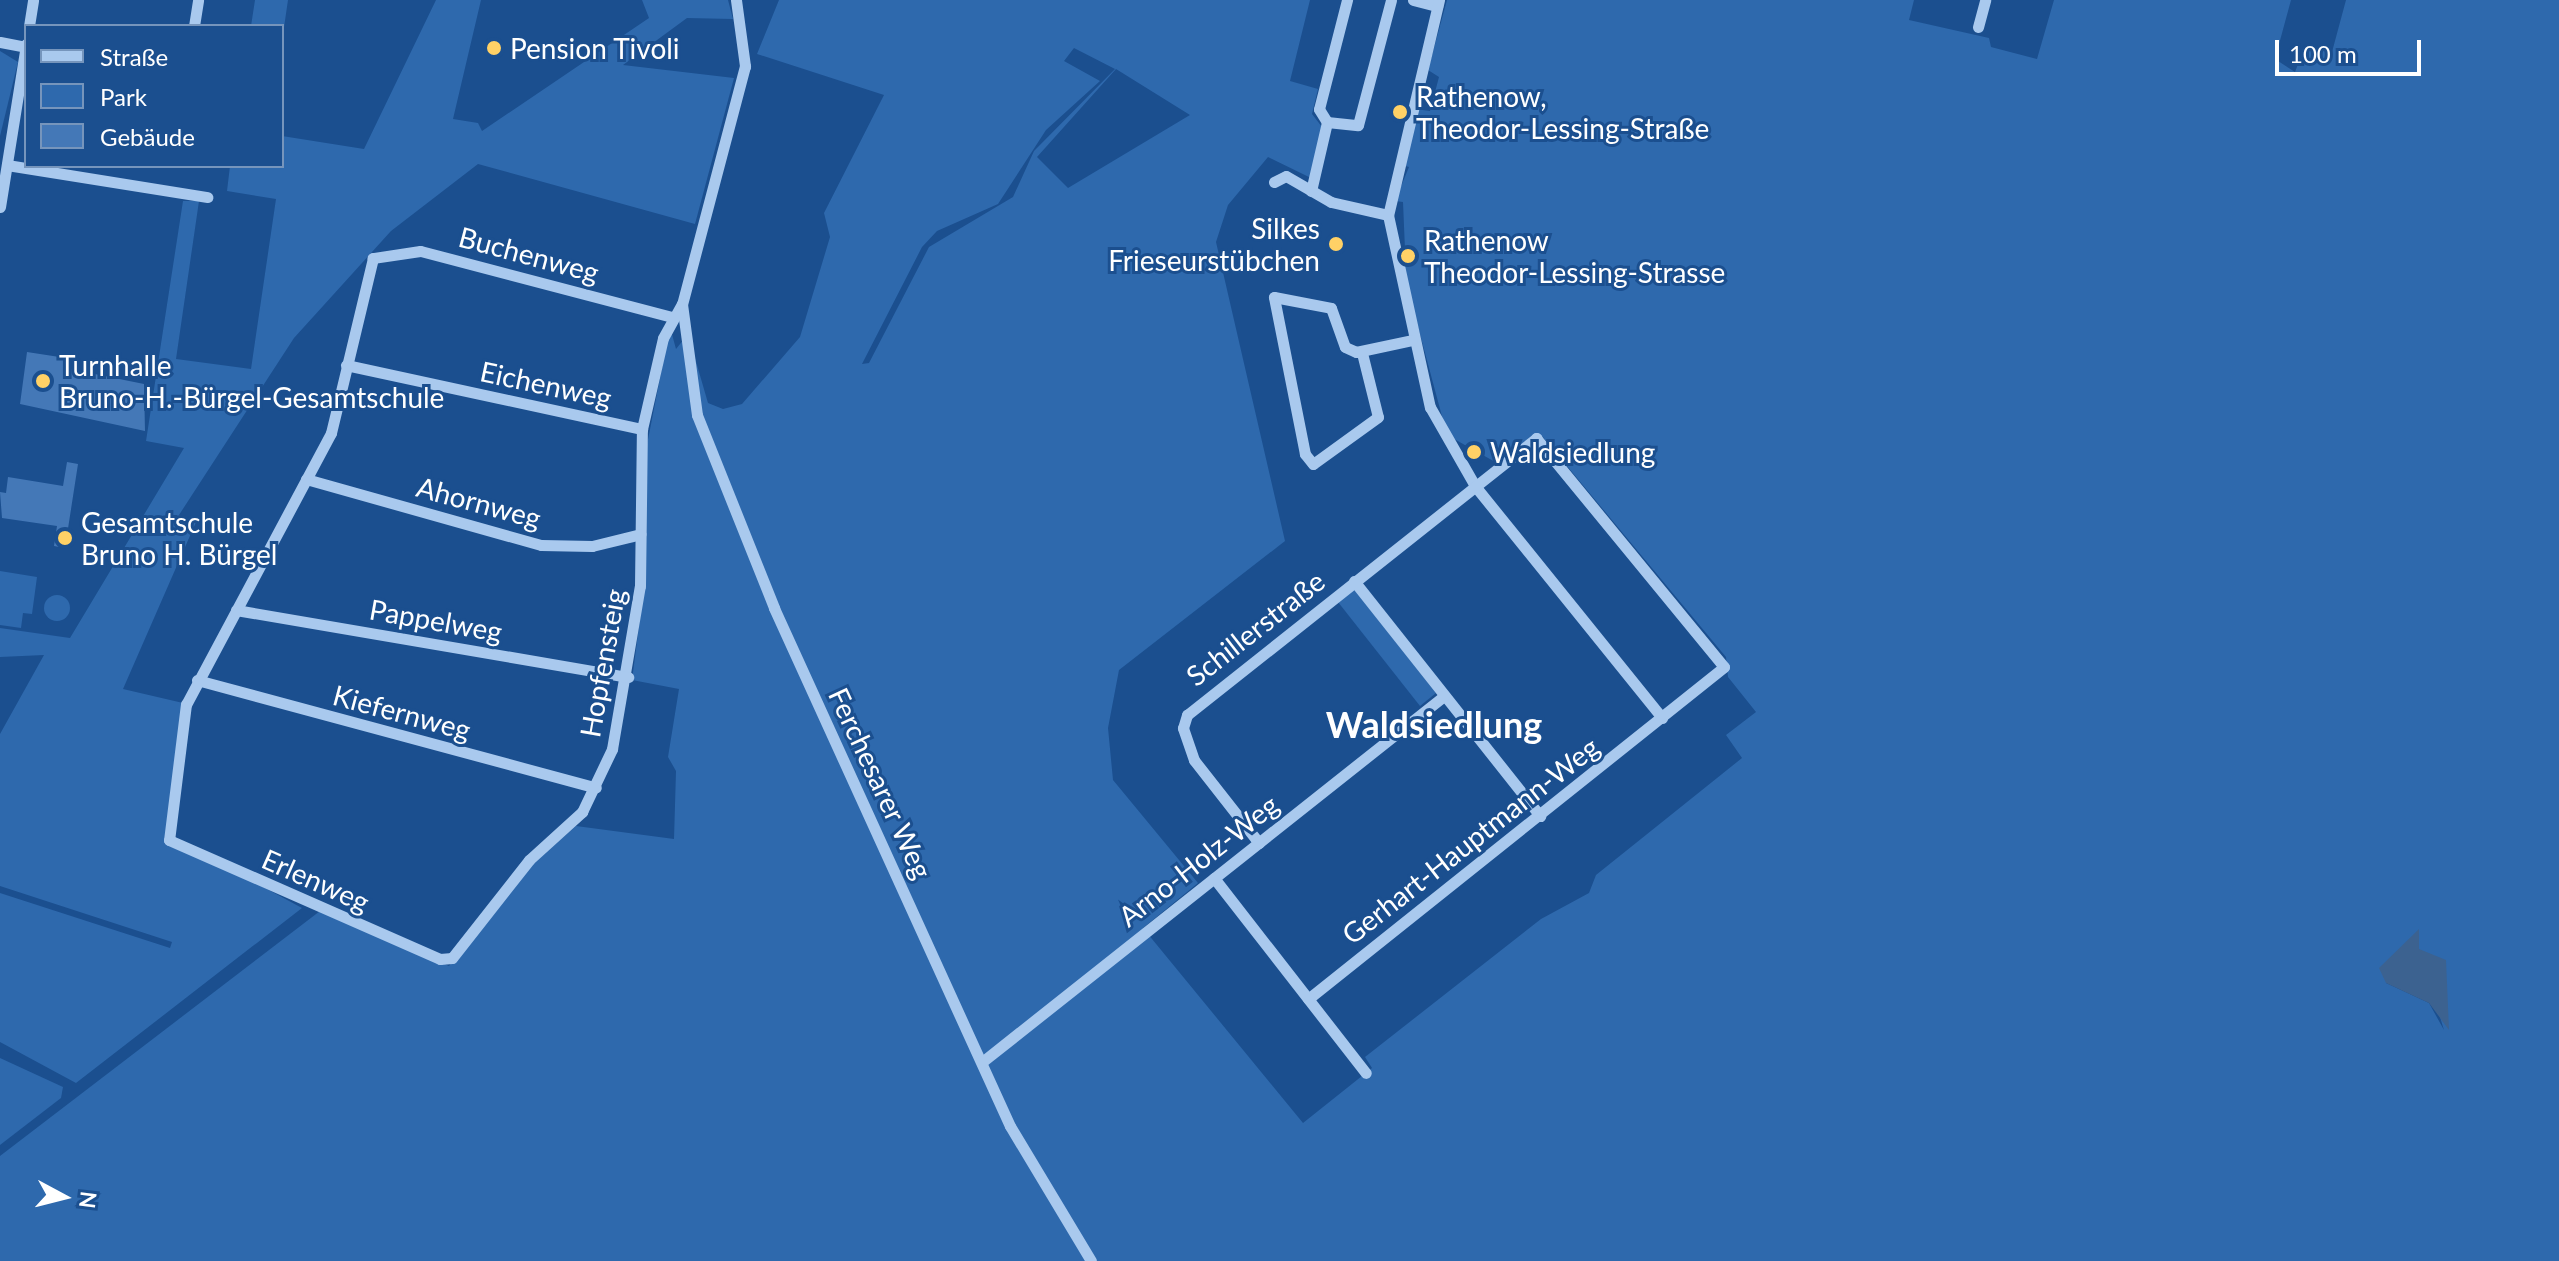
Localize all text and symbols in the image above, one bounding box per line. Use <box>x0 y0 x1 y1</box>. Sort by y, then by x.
legend <box>24 24 284 168</box>
scale bar <box>2279 24 2425 74</box>
place label: Pension Tivoli <box>510 31 680 65</box>
marker: Pension Tivoli <box>485 39 503 57</box>
text: 100 m <box>2289 39 2357 68</box>
text: Straße <box>100 42 168 71</box>
place label: Rathenow, Theodor-Lessing-Straße <box>1416 79 1709 145</box>
text: Park <box>100 82 147 111</box>
marker: Rathenow, Theodor-Lessing-Straße <box>1391 103 1409 121</box>
text: Gebäude <box>100 122 195 151</box>
place label: Silkes Frieseurstübchen <box>1108 211 1320 277</box>
street label: Buchenweg <box>455 219 603 289</box>
place label: Rathenow Theodor-Lessing-Strasse <box>1424 223 1725 289</box>
marker: Silkes Frieseurstübchen <box>1327 235 1345 253</box>
marker: Rathenow Theodor-Lessing-Strasse <box>1399 247 1417 265</box>
place label: Turnhalle Bruno-H.-Bürgel-Gesamtschule <box>59 348 444 414</box>
street label: Eichenweg <box>477 354 615 414</box>
marker: Turnhalle Bruno-H.-Bürgel-Gesamtschule <box>34 372 52 390</box>
place label: Waldsiedlung <box>1490 435 1655 469</box>
marker: Waldsiedlung <box>1465 443 1483 461</box>
street label: Ahornweg <box>413 469 545 535</box>
place label: Gesamtschule Bruno H. Bürgel <box>81 505 277 571</box>
marker: Gesamtschule Bruno H. Bürgel <box>56 529 74 547</box>
street label: Schillerstraße <box>1179 564 1331 692</box>
street label: Hopfensteig <box>572 586 632 740</box>
street label: Pappelweg <box>367 592 505 648</box>
street label: Kiefernweg <box>330 678 474 746</box>
street label: Ferchesarer Weg <box>822 682 940 884</box>
district label: Waldsiedlung <box>1326 703 1542 747</box>
street label: Gerhart-Hauptmann-Weg <box>1335 729 1605 951</box>
street label: Arno-Holz-Weg <box>1111 787 1285 933</box>
street label: Erlenweg <box>257 841 375 919</box>
north arrow <box>24 1157 104 1237</box>
text: N <box>74 1190 103 1210</box>

